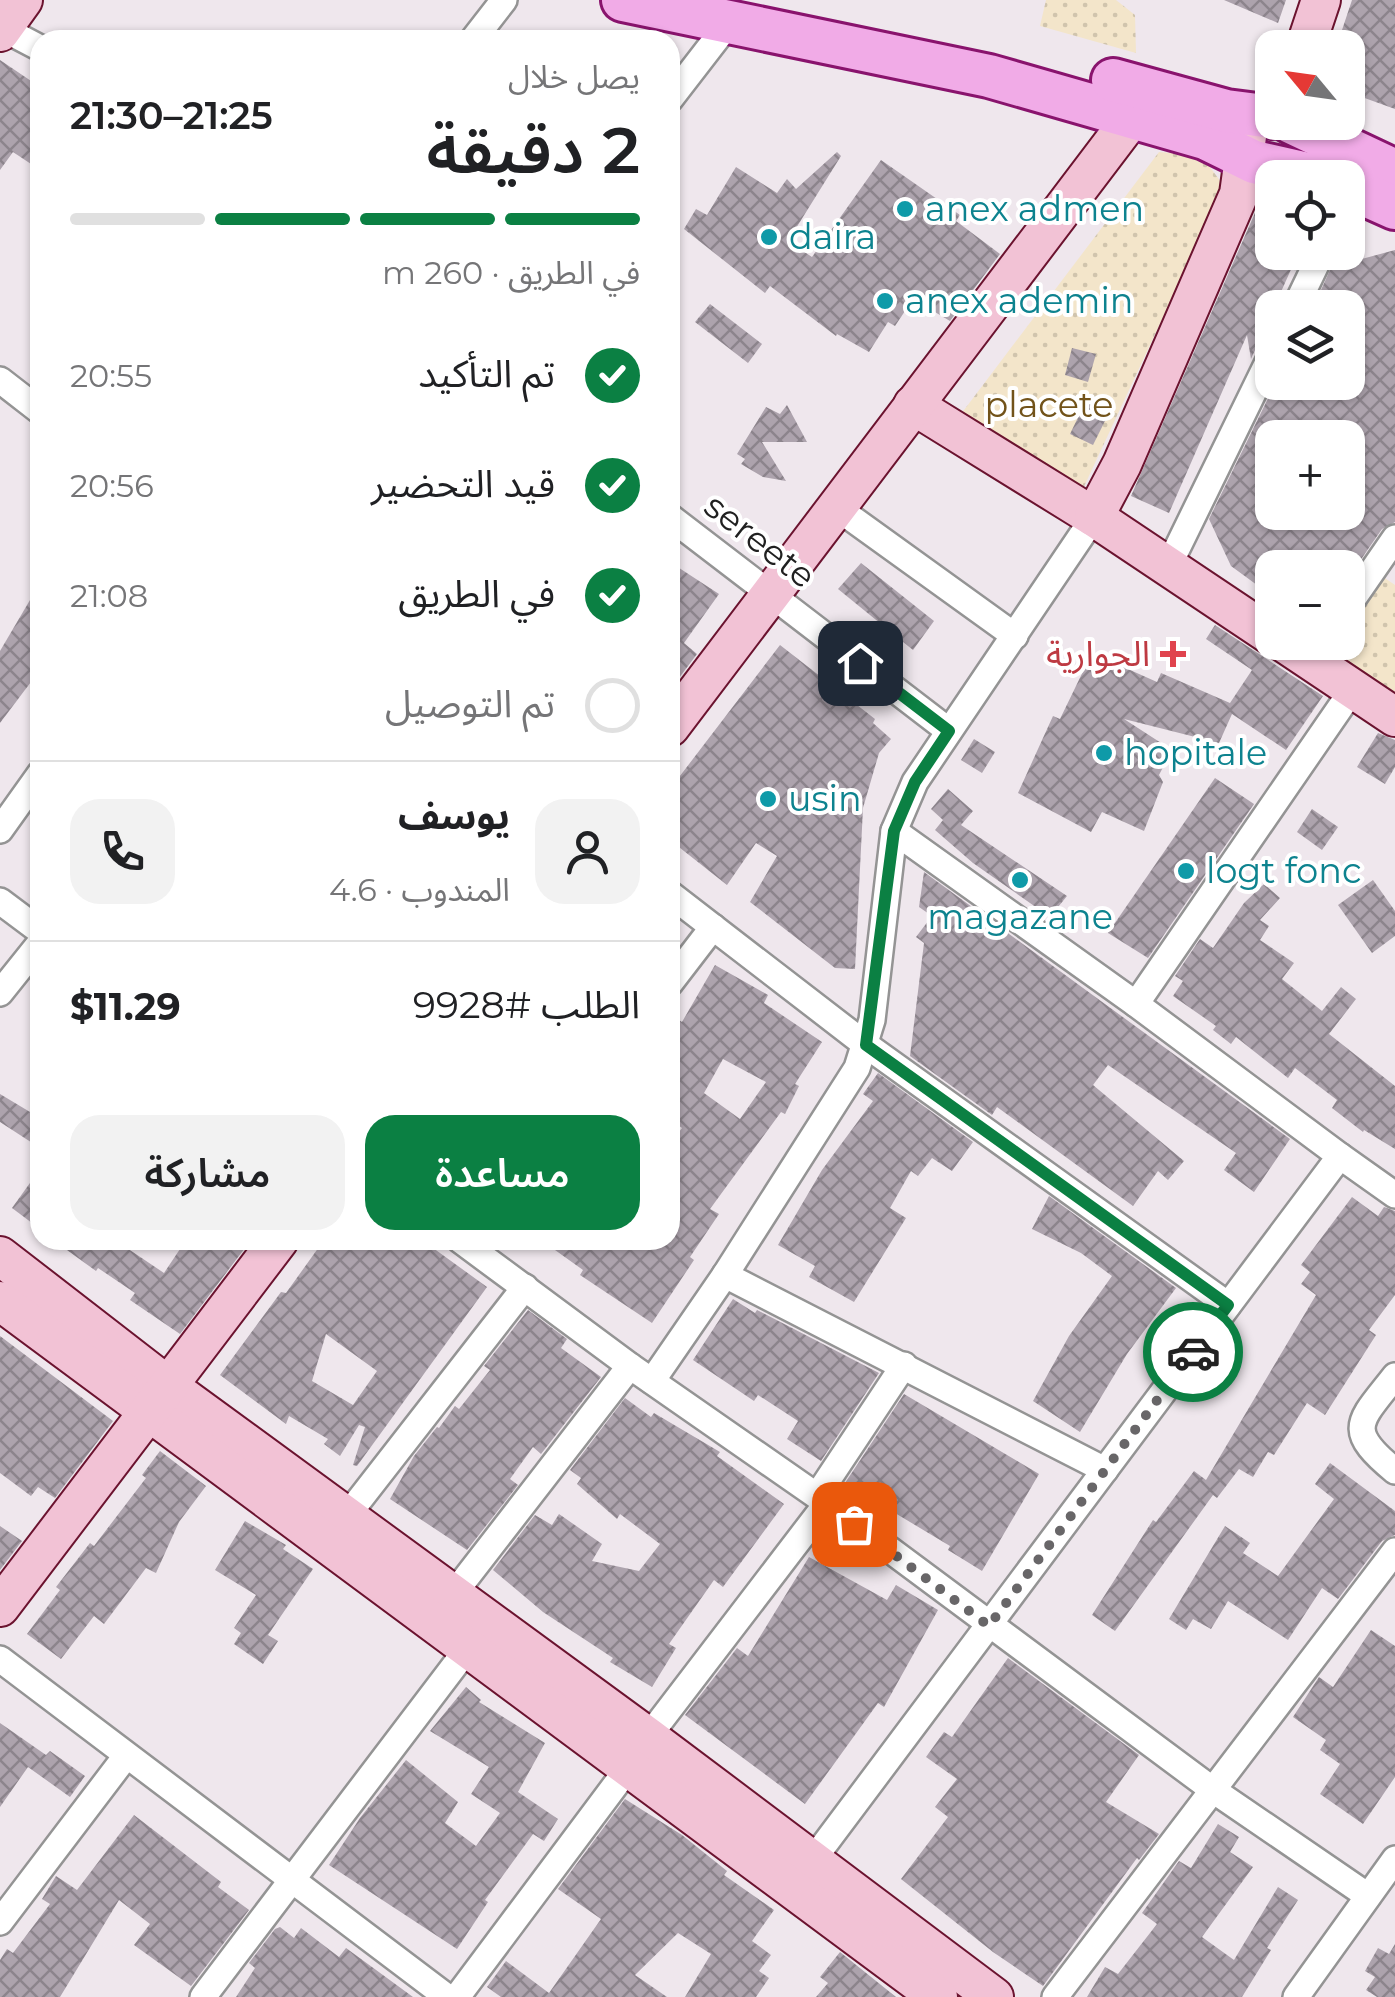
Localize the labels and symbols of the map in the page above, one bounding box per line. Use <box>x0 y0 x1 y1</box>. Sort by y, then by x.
north arrow <box>1255 30 1365 140</box>
place label: anex admen <box>925 187 1144 230</box>
marker: anex admen <box>894 198 916 220</box>
place label: daira <box>789 215 876 258</box>
marker: daira <box>758 226 780 248</box>
place label: anex ademin <box>905 279 1134 322</box>
marker: anex ademin <box>874 290 896 312</box>
park label: placete <box>984 383 1114 426</box>
street label: sereete <box>696 484 824 597</box>
pin <box>818 621 903 706</box>
place label: الجوارية <box>1046 632 1150 675</box>
marker: الجوارية <box>1160 641 1186 667</box>
place label: hopitale <box>1124 731 1267 774</box>
marker: hopitale <box>1093 742 1115 764</box>
place label: usin <box>788 777 862 820</box>
marker: usin <box>757 788 779 810</box>
place label: logt fonc <box>1206 849 1362 892</box>
marker: logt fonc <box>1175 860 1197 882</box>
marker: magazane <box>1009 869 1031 891</box>
place label: magazane <box>927 895 1113 938</box>
courier <box>1143 1302 1243 1402</box>
pin <box>812 1482 897 1567</box>

